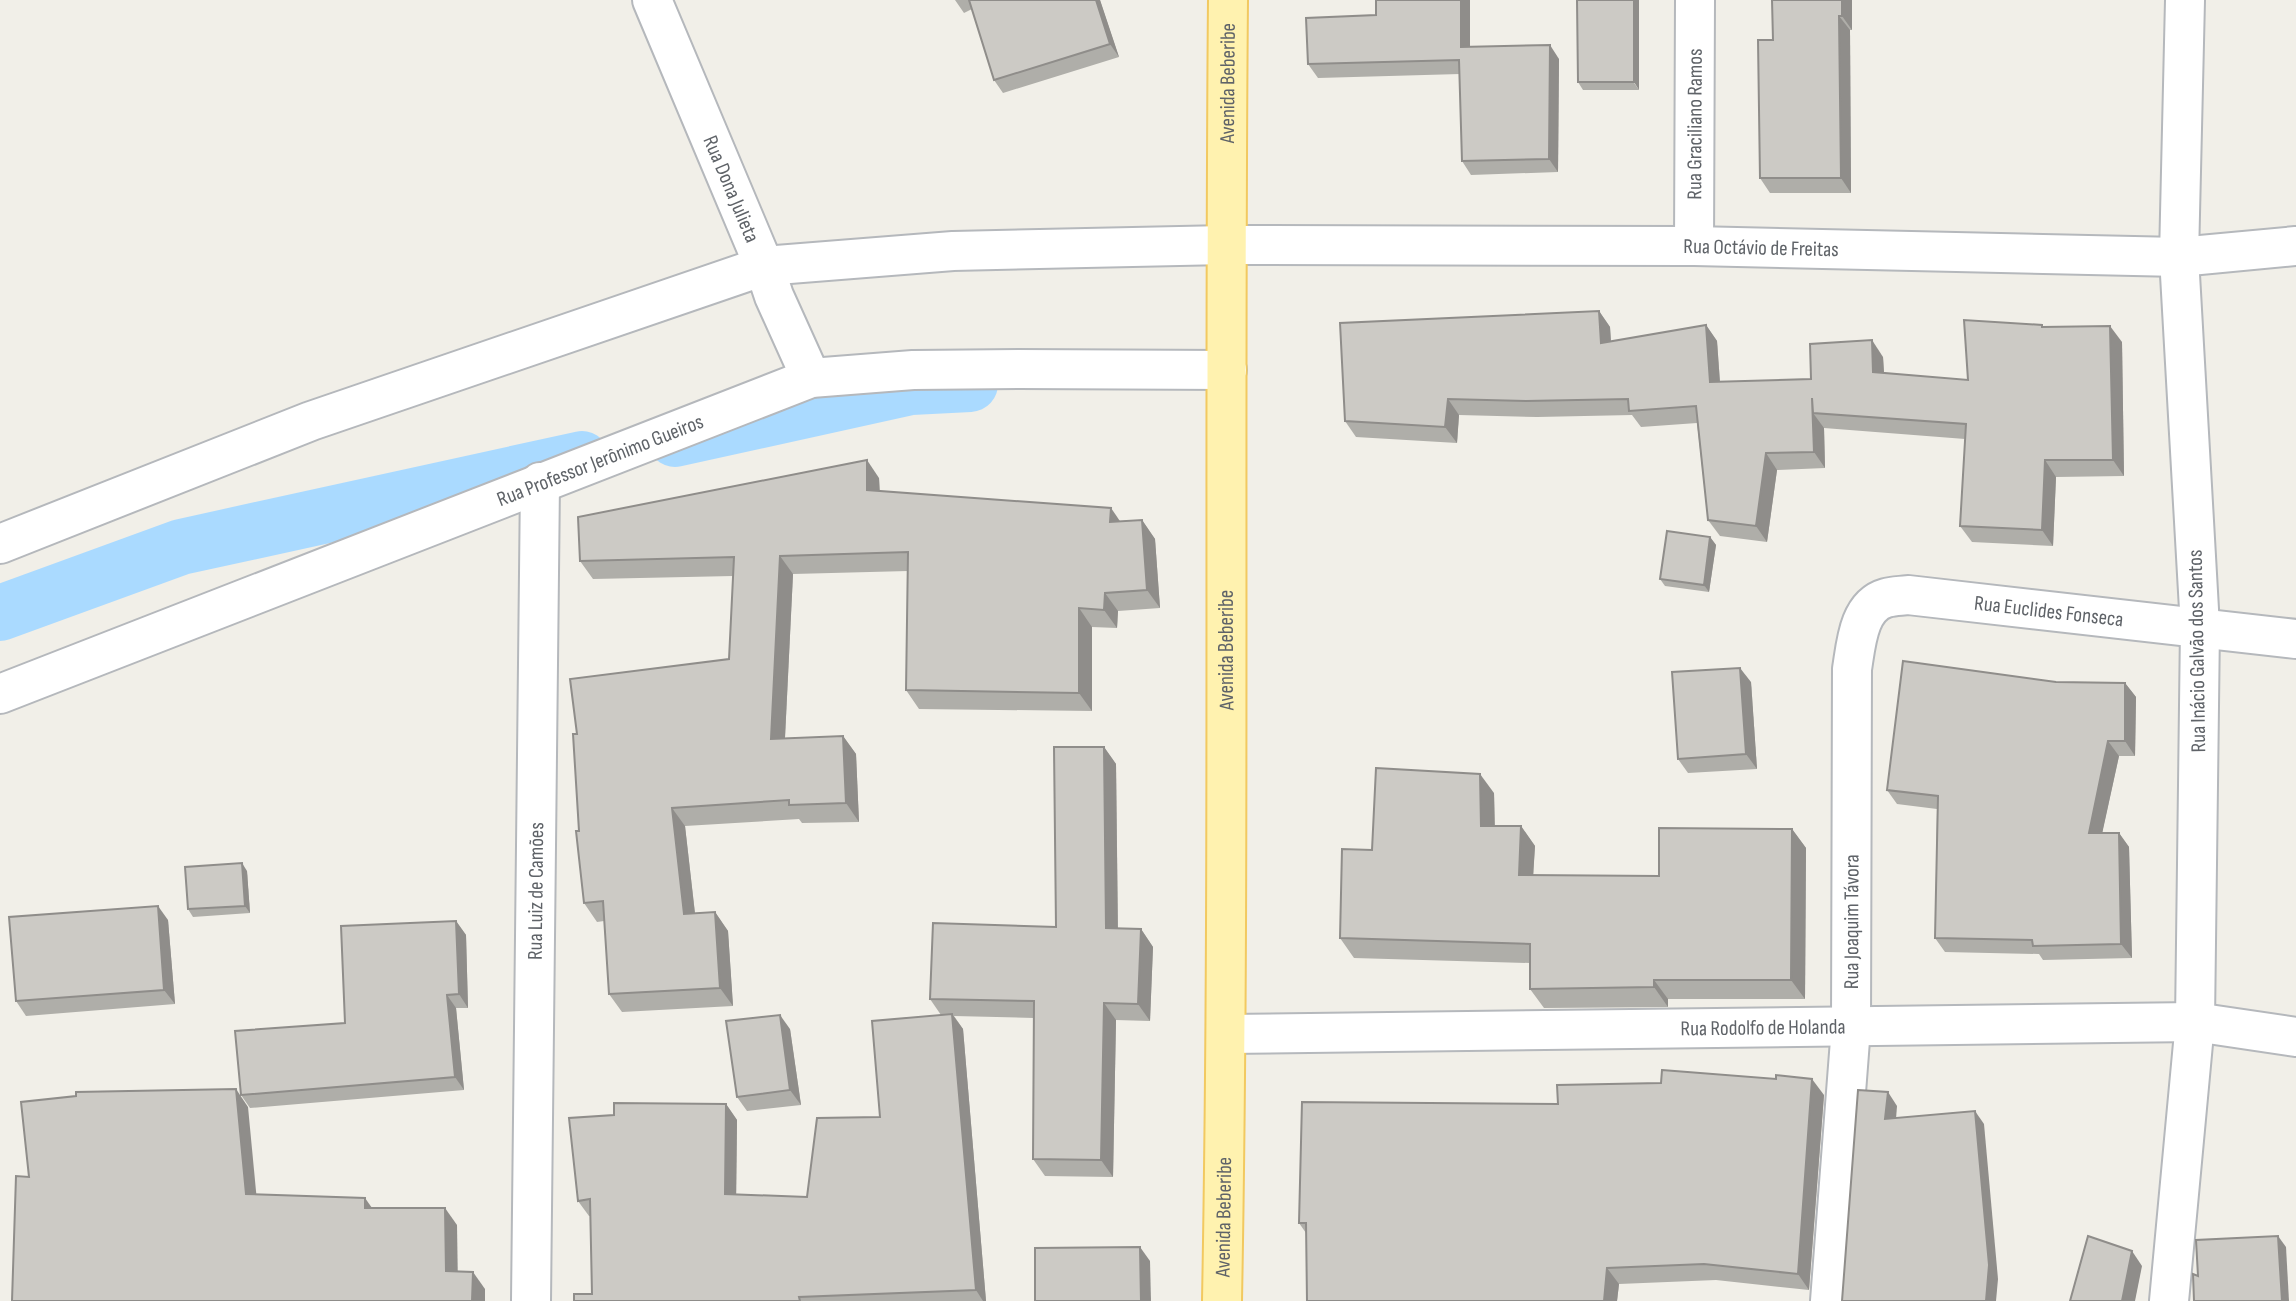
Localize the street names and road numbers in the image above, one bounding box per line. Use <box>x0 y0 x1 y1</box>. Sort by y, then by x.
street label: Avenida Beberibe <box>1215 23 1240 144</box>
street label: Rua Graciliano Ramos <box>1682 48 1707 200</box>
street label: Rua Dona Julieta <box>698 132 765 246</box>
street label: Rua Octávio de Freitas <box>1683 233 1839 262</box>
street label: Rua Professor Jerônimo Gueiros <box>493 409 707 512</box>
street label: Rua Inácio Galvão dos Santos <box>2183 549 2211 753</box>
street label: Avenida Beberibe <box>1214 590 1239 711</box>
street label: Rua Euclides Fonseca <box>1973 590 2125 632</box>
street label: Rua Luiz de Camões <box>522 822 549 960</box>
street label: Rua Joaquim Távora <box>1839 854 1864 989</box>
street label: Rua Rodolfo de Holanda <box>1680 1014 1846 1041</box>
street label: Avenida Beberibe <box>1210 1157 1237 1278</box>

